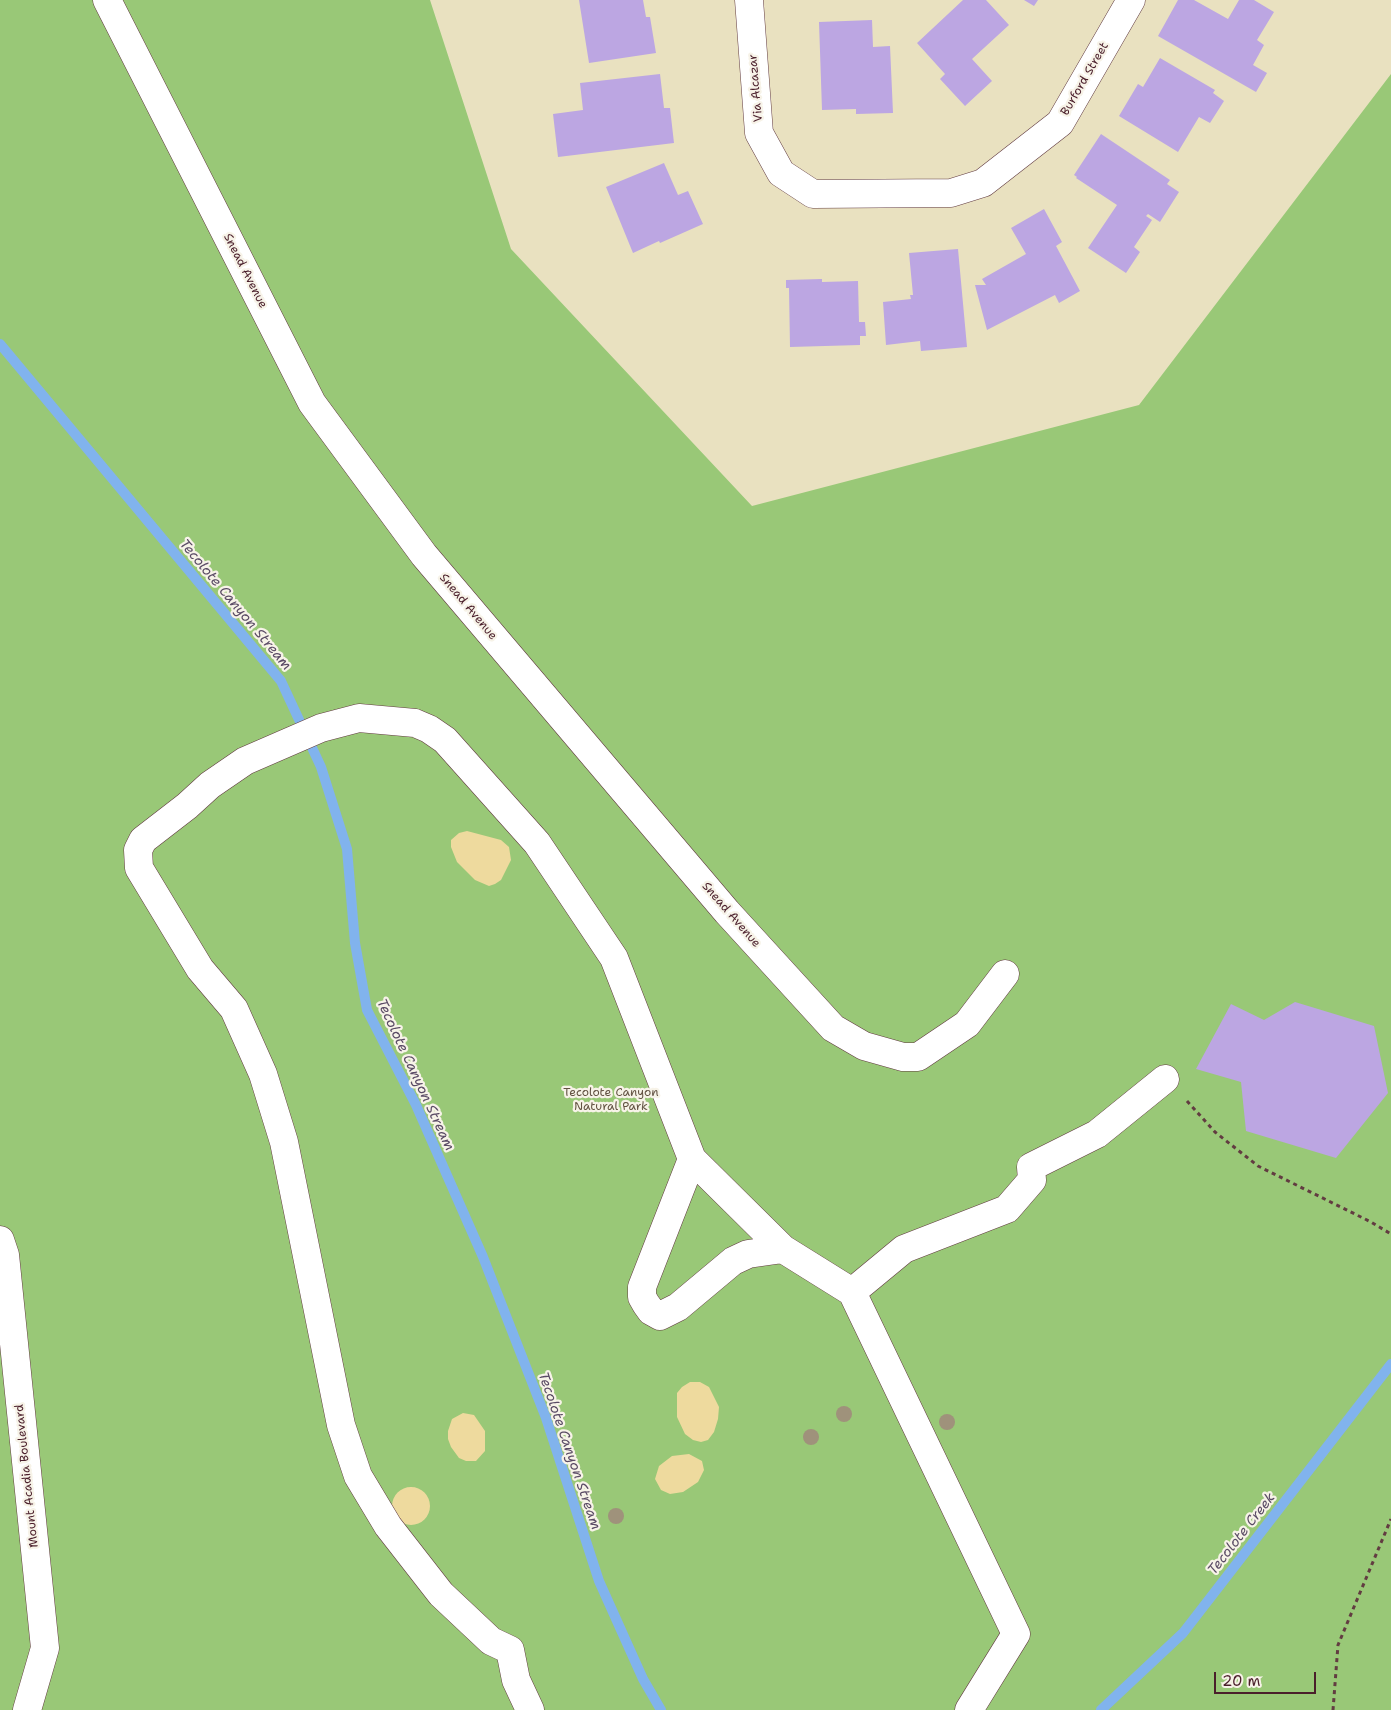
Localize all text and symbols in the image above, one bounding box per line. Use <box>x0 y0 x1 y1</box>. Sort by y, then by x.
street label: Burford Street <box>1058 40 1112 118</box>
street label: Via Alcazar <box>746 53 766 123</box>
street label: Snead Avenue <box>220 231 270 311</box>
water label: Tecolote Canyon Stream <box>175 536 295 674</box>
street label: Snead Avenue <box>436 571 500 643</box>
street label: Snead Avenue <box>699 879 763 951</box>
water label: Tecolote Canyon Stream <box>372 996 458 1154</box>
park label: Tecolote Canyon Natural Park <box>563 1086 659 1114</box>
water label: Tecolote Canyon Stream <box>534 1370 604 1532</box>
street label: Mount Acadia Boulevard <box>12 1404 42 1548</box>
water label: Tecolote Creek <box>1205 1490 1279 1578</box>
scale bar <box>1216 1662 1318 1694</box>
text: 20 m <box>1222 1671 1261 1691</box>

